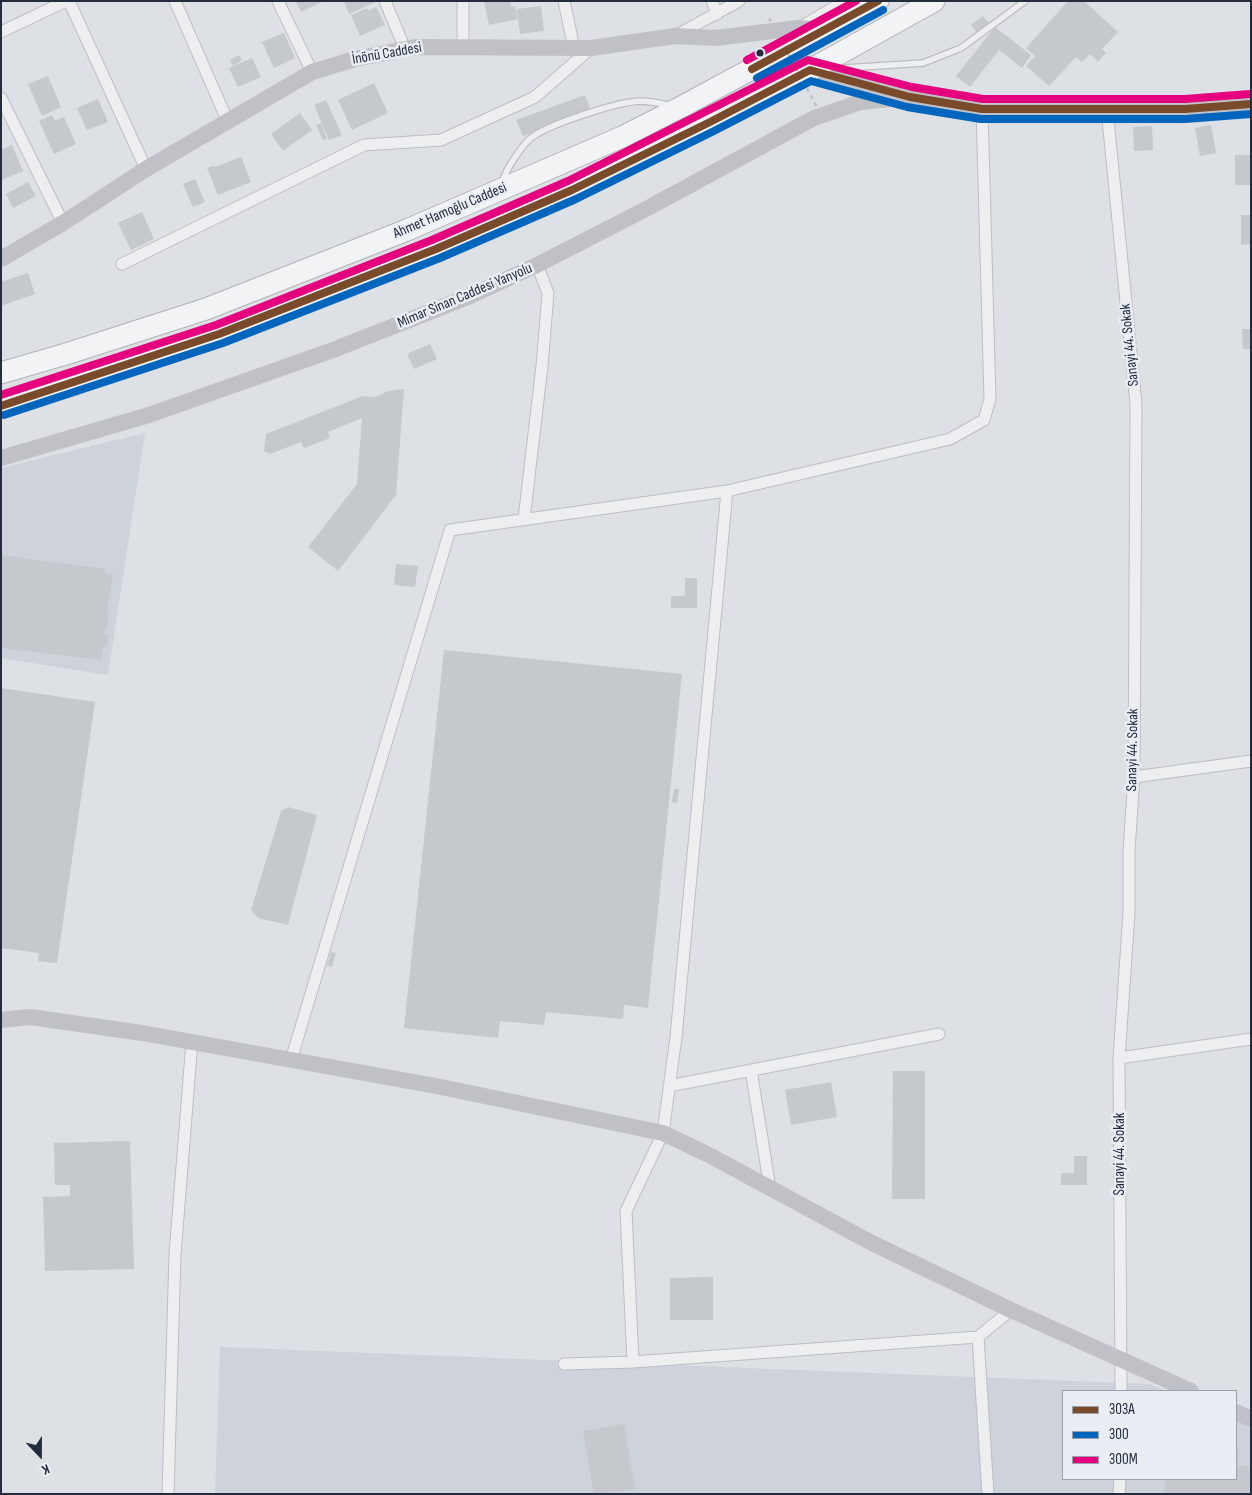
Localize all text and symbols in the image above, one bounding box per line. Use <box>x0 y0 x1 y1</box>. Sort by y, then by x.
street label: İnönü Caddesi <box>351 39 423 69</box>
unlabelled marker <box>755 48 765 58</box>
street label: Ahmet Hamoğlu Caddesi <box>390 179 510 243</box>
street label: Mimar Sinan Caddesi Yanyolu <box>395 259 535 333</box>
street label: Sanayi 44. Sokak <box>1117 303 1143 387</box>
street label: Sanayi 44. Sokak <box>1123 708 1143 792</box>
street label: Sanayi 44. Sokak <box>1111 1113 1129 1195</box>
legend <box>1062 1390 1237 1480</box>
text: 303A <box>1109 1400 1135 1419</box>
text: 300 <box>1109 1425 1129 1444</box>
north arrow <box>15 1430 65 1480</box>
text: 300M <box>1109 1450 1138 1469</box>
text: K <box>39 1460 52 1479</box>

